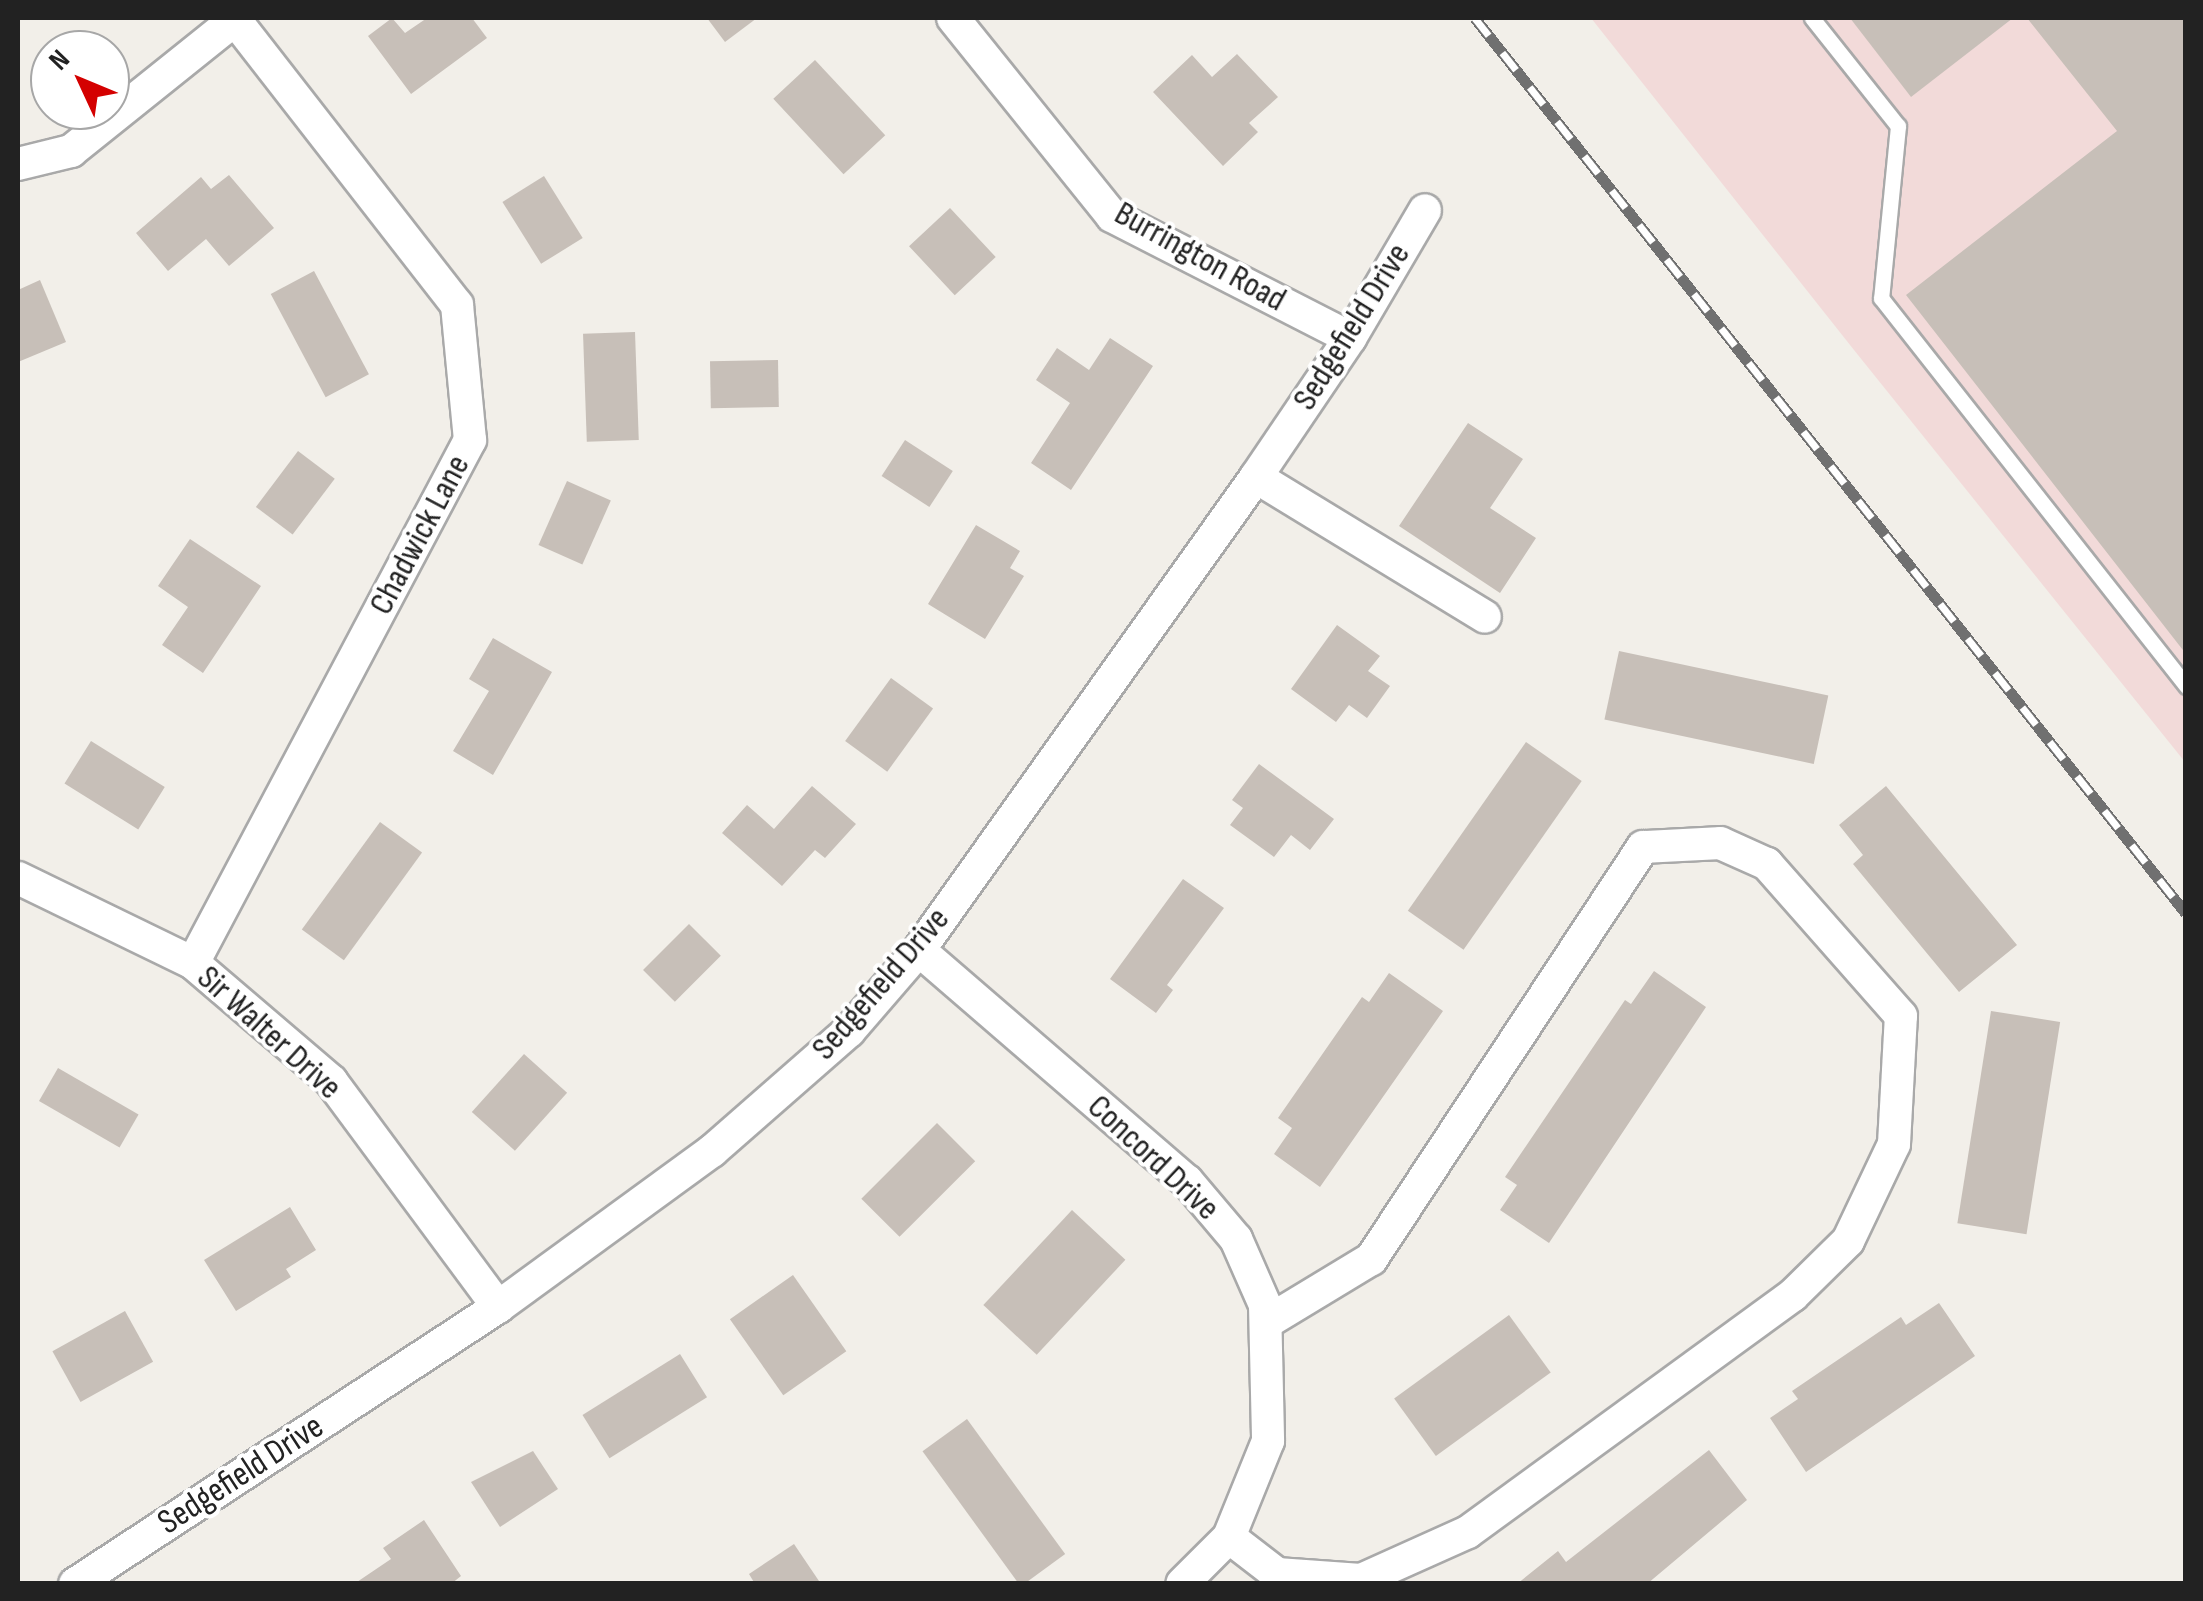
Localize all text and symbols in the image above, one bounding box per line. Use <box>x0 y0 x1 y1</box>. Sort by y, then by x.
north arrow <box>30 30 130 130</box>
text: N <box>42 43 77 77</box>
street label: Burrington Road <box>1107 193 1293 321</box>
street label: Sedgefield Drive <box>1284 236 1420 418</box>
street label: Chadwick Lane <box>360 448 480 622</box>
street label: Sedgefield Drive <box>803 899 959 1069</box>
street label: Sir Walter Drive <box>188 957 350 1109</box>
street label: Concord Drive <box>1078 1086 1228 1230</box>
street label: Sedgefield Drive <box>150 1406 332 1544</box>

